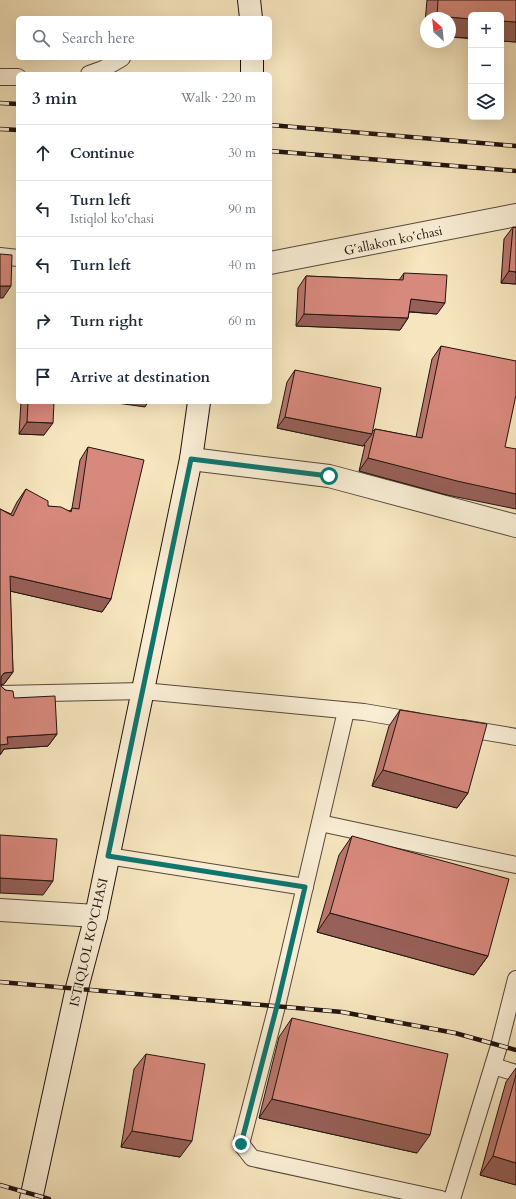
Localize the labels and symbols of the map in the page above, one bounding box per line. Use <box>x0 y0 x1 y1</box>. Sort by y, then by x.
north arrow <box>420 12 456 48</box>
street label: Gʻallakon koʻchasi <box>342 222 444 260</box>
route start <box>320 467 338 485</box>
street label: ISTIQLOL KO'CHASI <box>65 876 113 1008</box>
route end <box>232 1135 250 1153</box>

